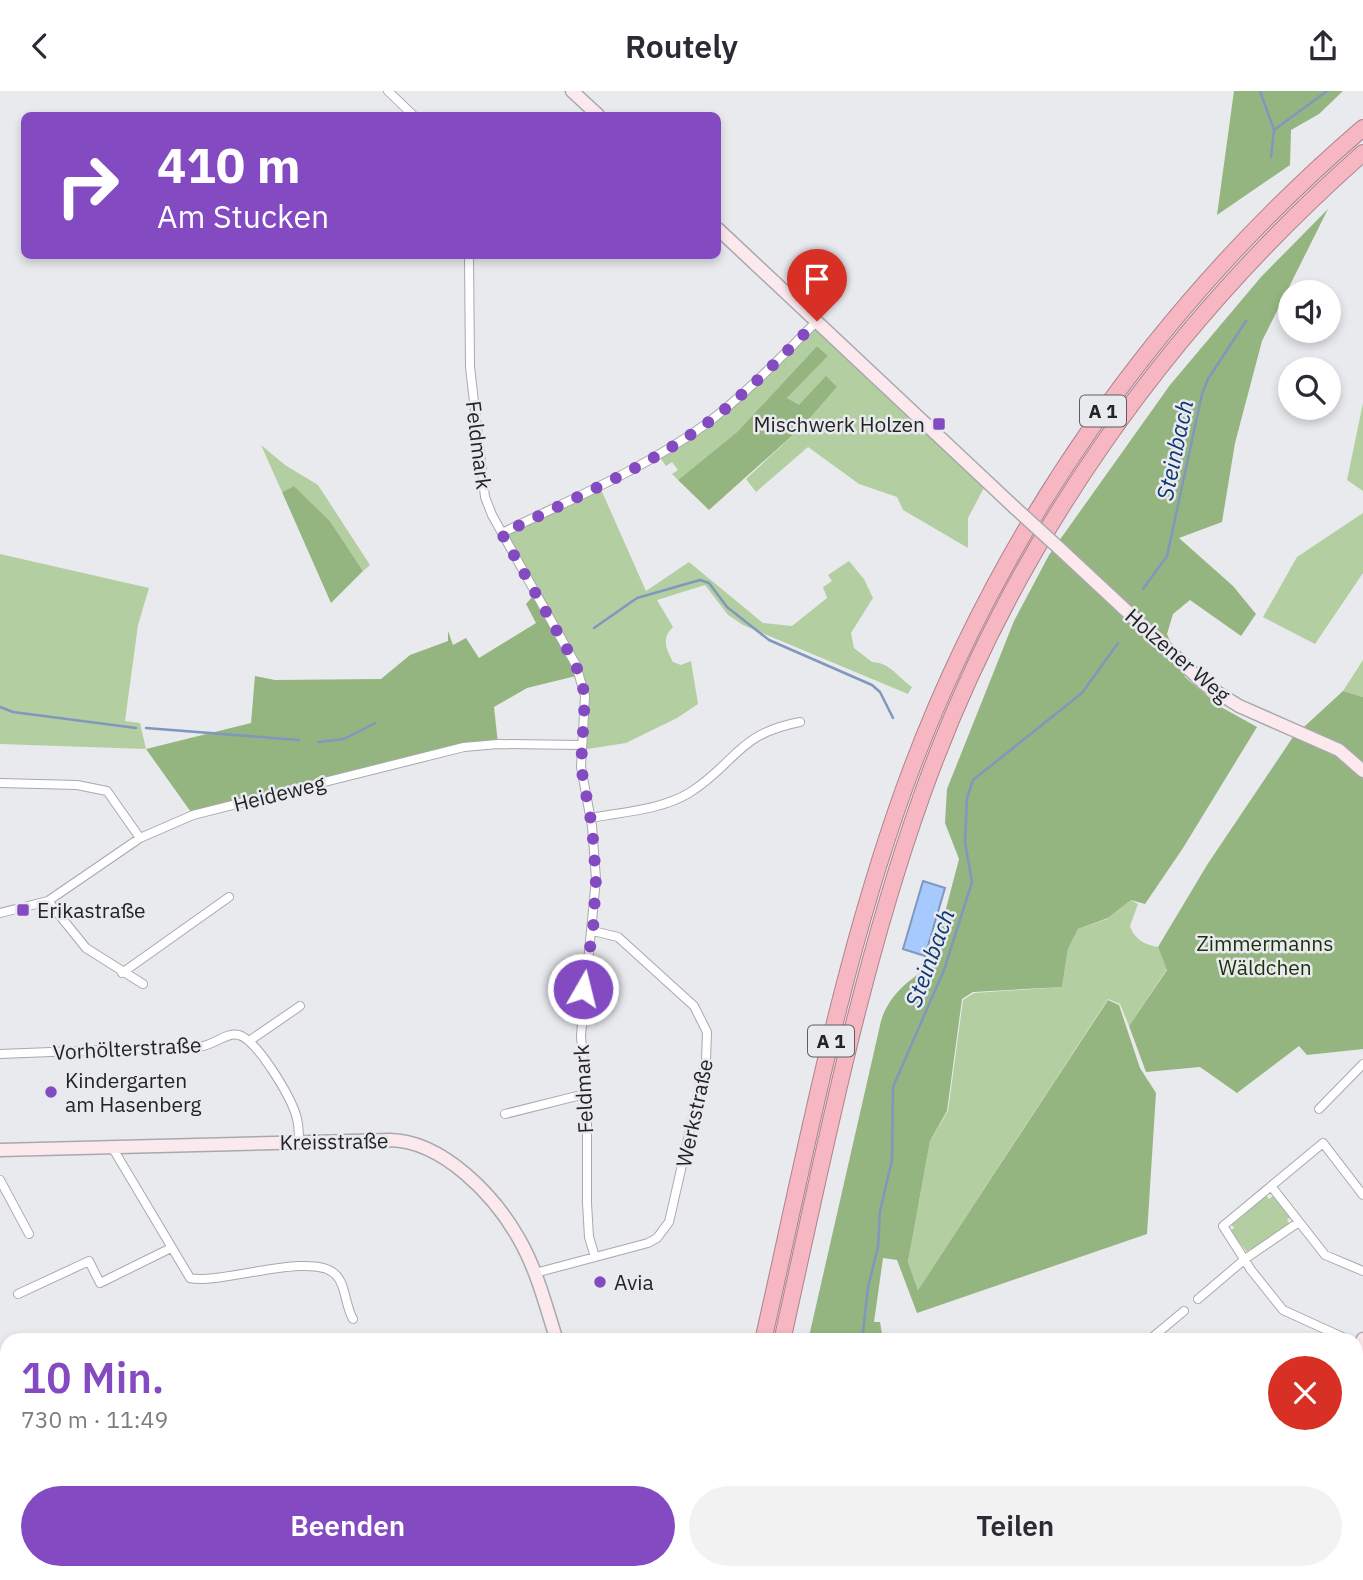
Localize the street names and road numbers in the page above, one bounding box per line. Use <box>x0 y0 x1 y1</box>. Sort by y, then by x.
road number: A 1 <box>1080 395 1126 427</box>
street label: Feldmark <box>460 399 498 491</box>
street label: Holzener Weg <box>1120 602 1236 708</box>
street label: Heideweg <box>230 768 328 818</box>
road number: A 1 <box>808 1025 854 1057</box>
street label: Vorhölterstraße <box>52 1030 202 1066</box>
street label: Feldmark <box>567 1044 599 1134</box>
street label: Werkstraße <box>669 1056 719 1170</box>
street label: Kreisstraße <box>279 1126 389 1156</box>

